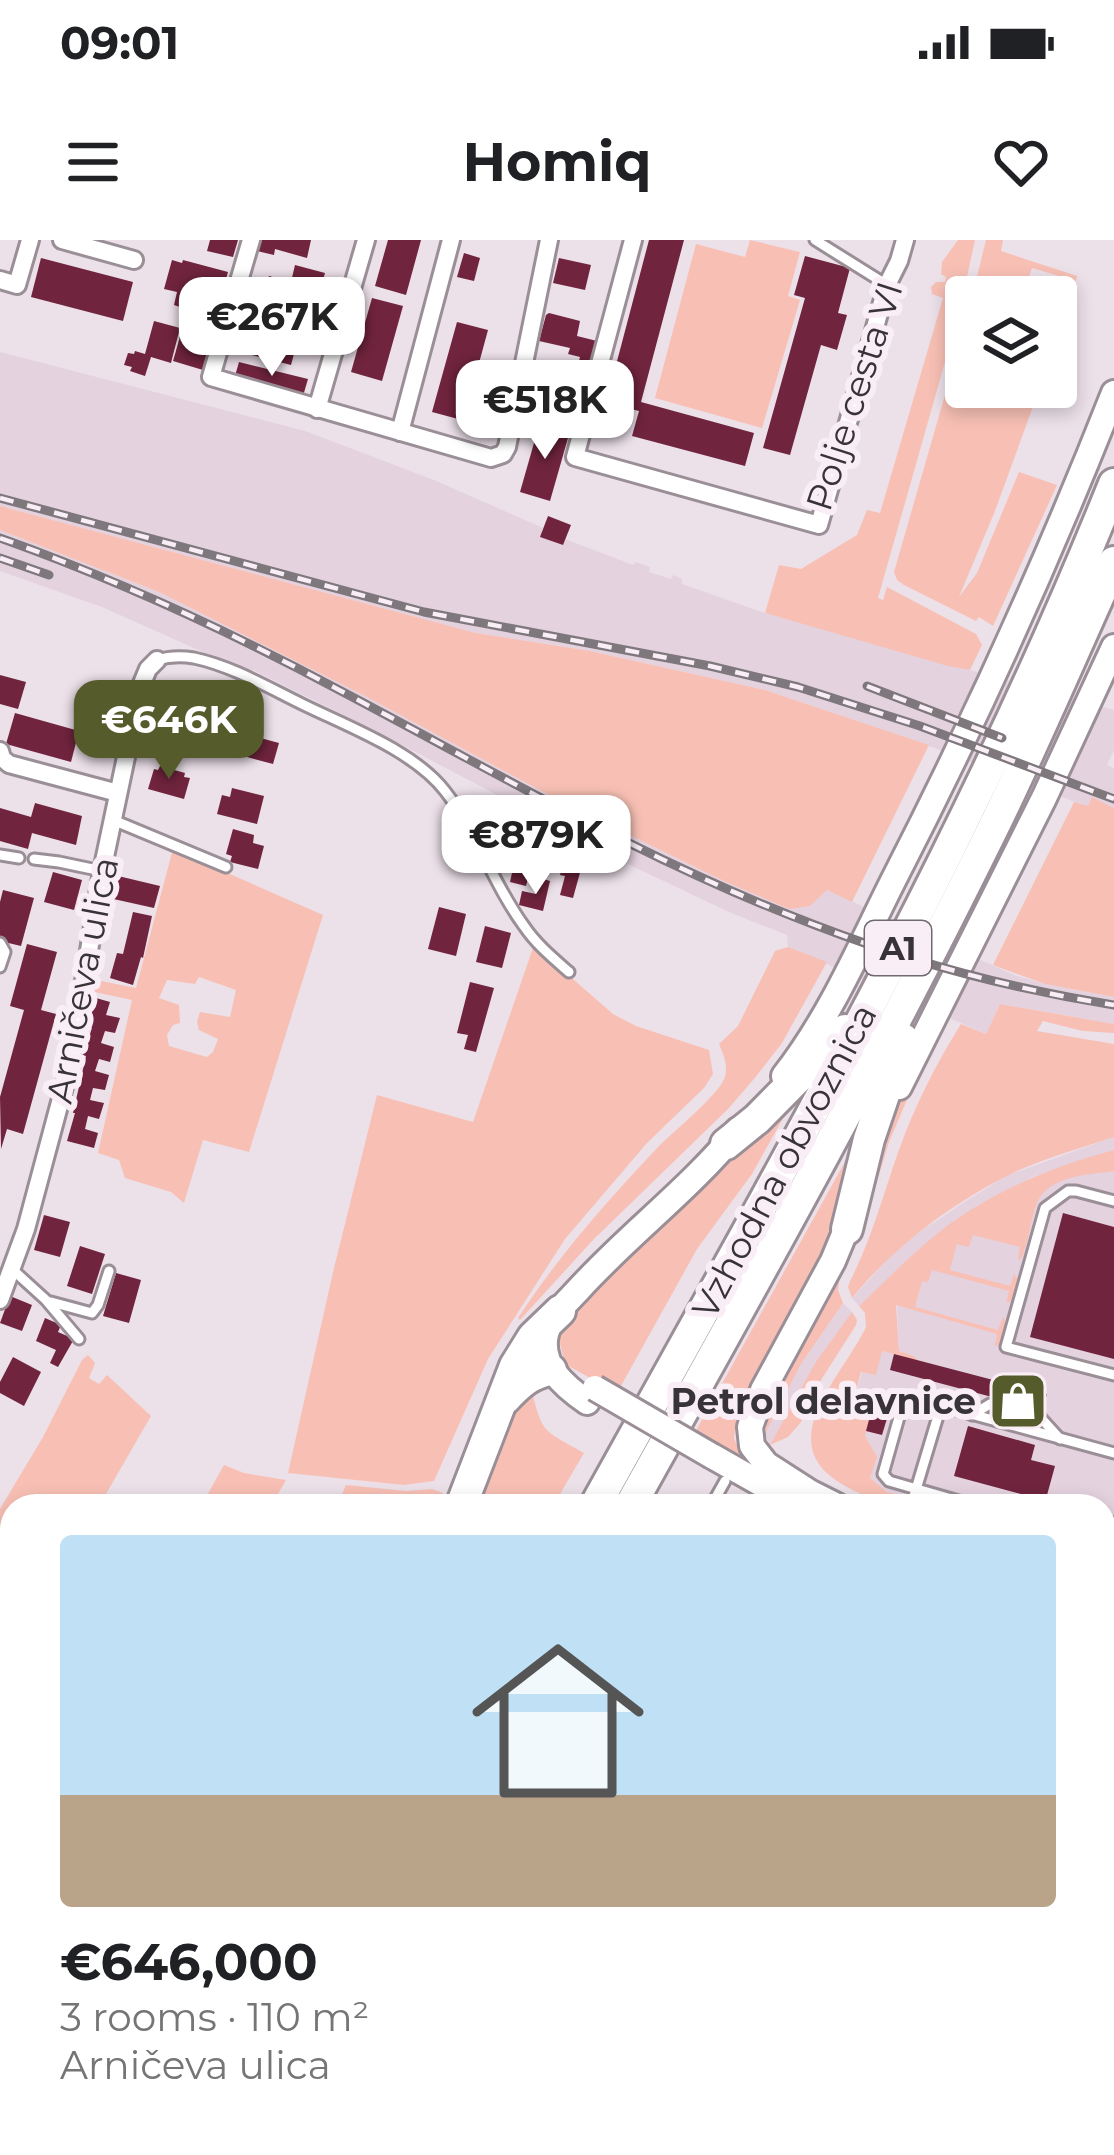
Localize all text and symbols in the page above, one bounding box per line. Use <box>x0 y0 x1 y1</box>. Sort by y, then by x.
text: 09:01 <box>60 15 179 70</box>
icon: menu <box>60 129 126 195</box>
text: Homiq <box>462 129 652 195</box>
icon: heart <box>988 129 1054 195</box>
street label: Polje cesta VI <box>796 276 912 516</box>
map controls <box>945 276 1077 408</box>
button: layers <box>945 276 1077 408</box>
pin: €267K <box>188 277 356 379</box>
text: €267K <box>206 292 338 340</box>
pin: €518K <box>461 360 629 462</box>
text: €518K <box>483 375 607 423</box>
pin: €646K <box>85 680 253 782</box>
text: €646K <box>101 695 237 743</box>
pin: €879K <box>452 795 620 897</box>
text: €879K <box>469 810 603 858</box>
street label: Arničeva ulica <box>37 853 127 1107</box>
road number: A1 <box>865 921 931 975</box>
street label: Vzhodna obvoznica <box>682 996 886 1326</box>
shop icon: Petrol delavnice <box>987 1370 1049 1432</box>
place label: Petrol delavnice <box>671 1379 976 1423</box>
icon: home <box>450 1613 666 1829</box>
text: €646,000 <box>60 1931 318 1993</box>
text: 3 rooms · 110 m² <box>60 1993 369 2041</box>
text: Arničeva ulica <box>60 2041 331 2089</box>

